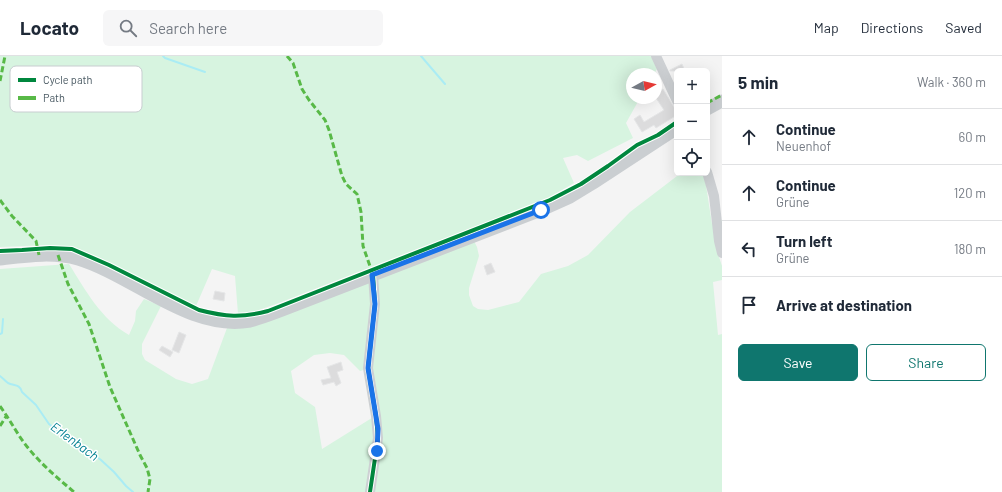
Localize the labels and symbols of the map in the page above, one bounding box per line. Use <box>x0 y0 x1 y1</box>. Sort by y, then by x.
legend <box>10 66 142 112</box>
north arrow <box>626 68 662 104</box>
text: Cycle path <box>43 73 93 86</box>
text: Path <box>43 91 65 104</box>
route start <box>532 201 550 219</box>
water label: Erlenbach <box>48 418 102 464</box>
route end <box>368 442 386 460</box>

